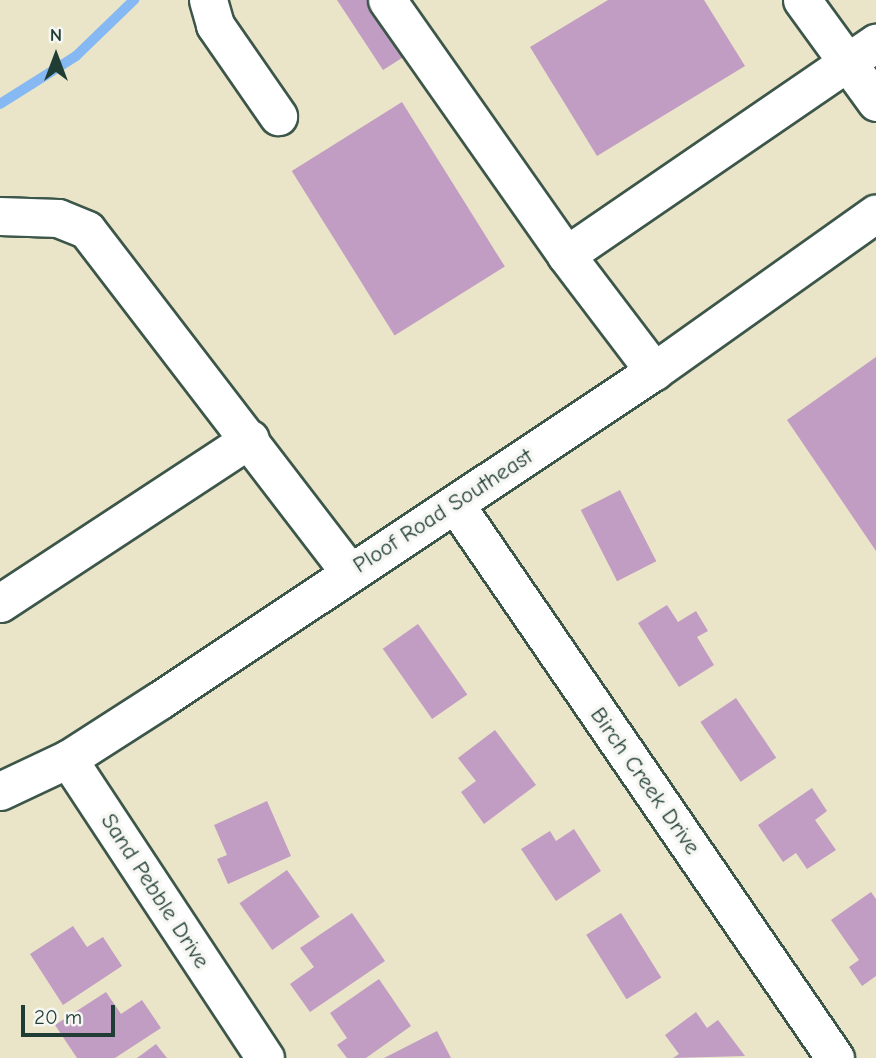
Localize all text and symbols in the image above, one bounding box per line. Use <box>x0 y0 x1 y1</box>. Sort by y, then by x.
north arrow <box>21 21 91 91</box>
text: N <box>50 24 62 46</box>
street label: Ploof Road Southeast <box>348 443 538 579</box>
street label: Birch Creek Drive <box>584 702 706 860</box>
street label: Sand Pebble Drive <box>95 808 215 974</box>
scale bar <box>24 992 119 1036</box>
text: 20 m <box>34 1005 82 1029</box>

